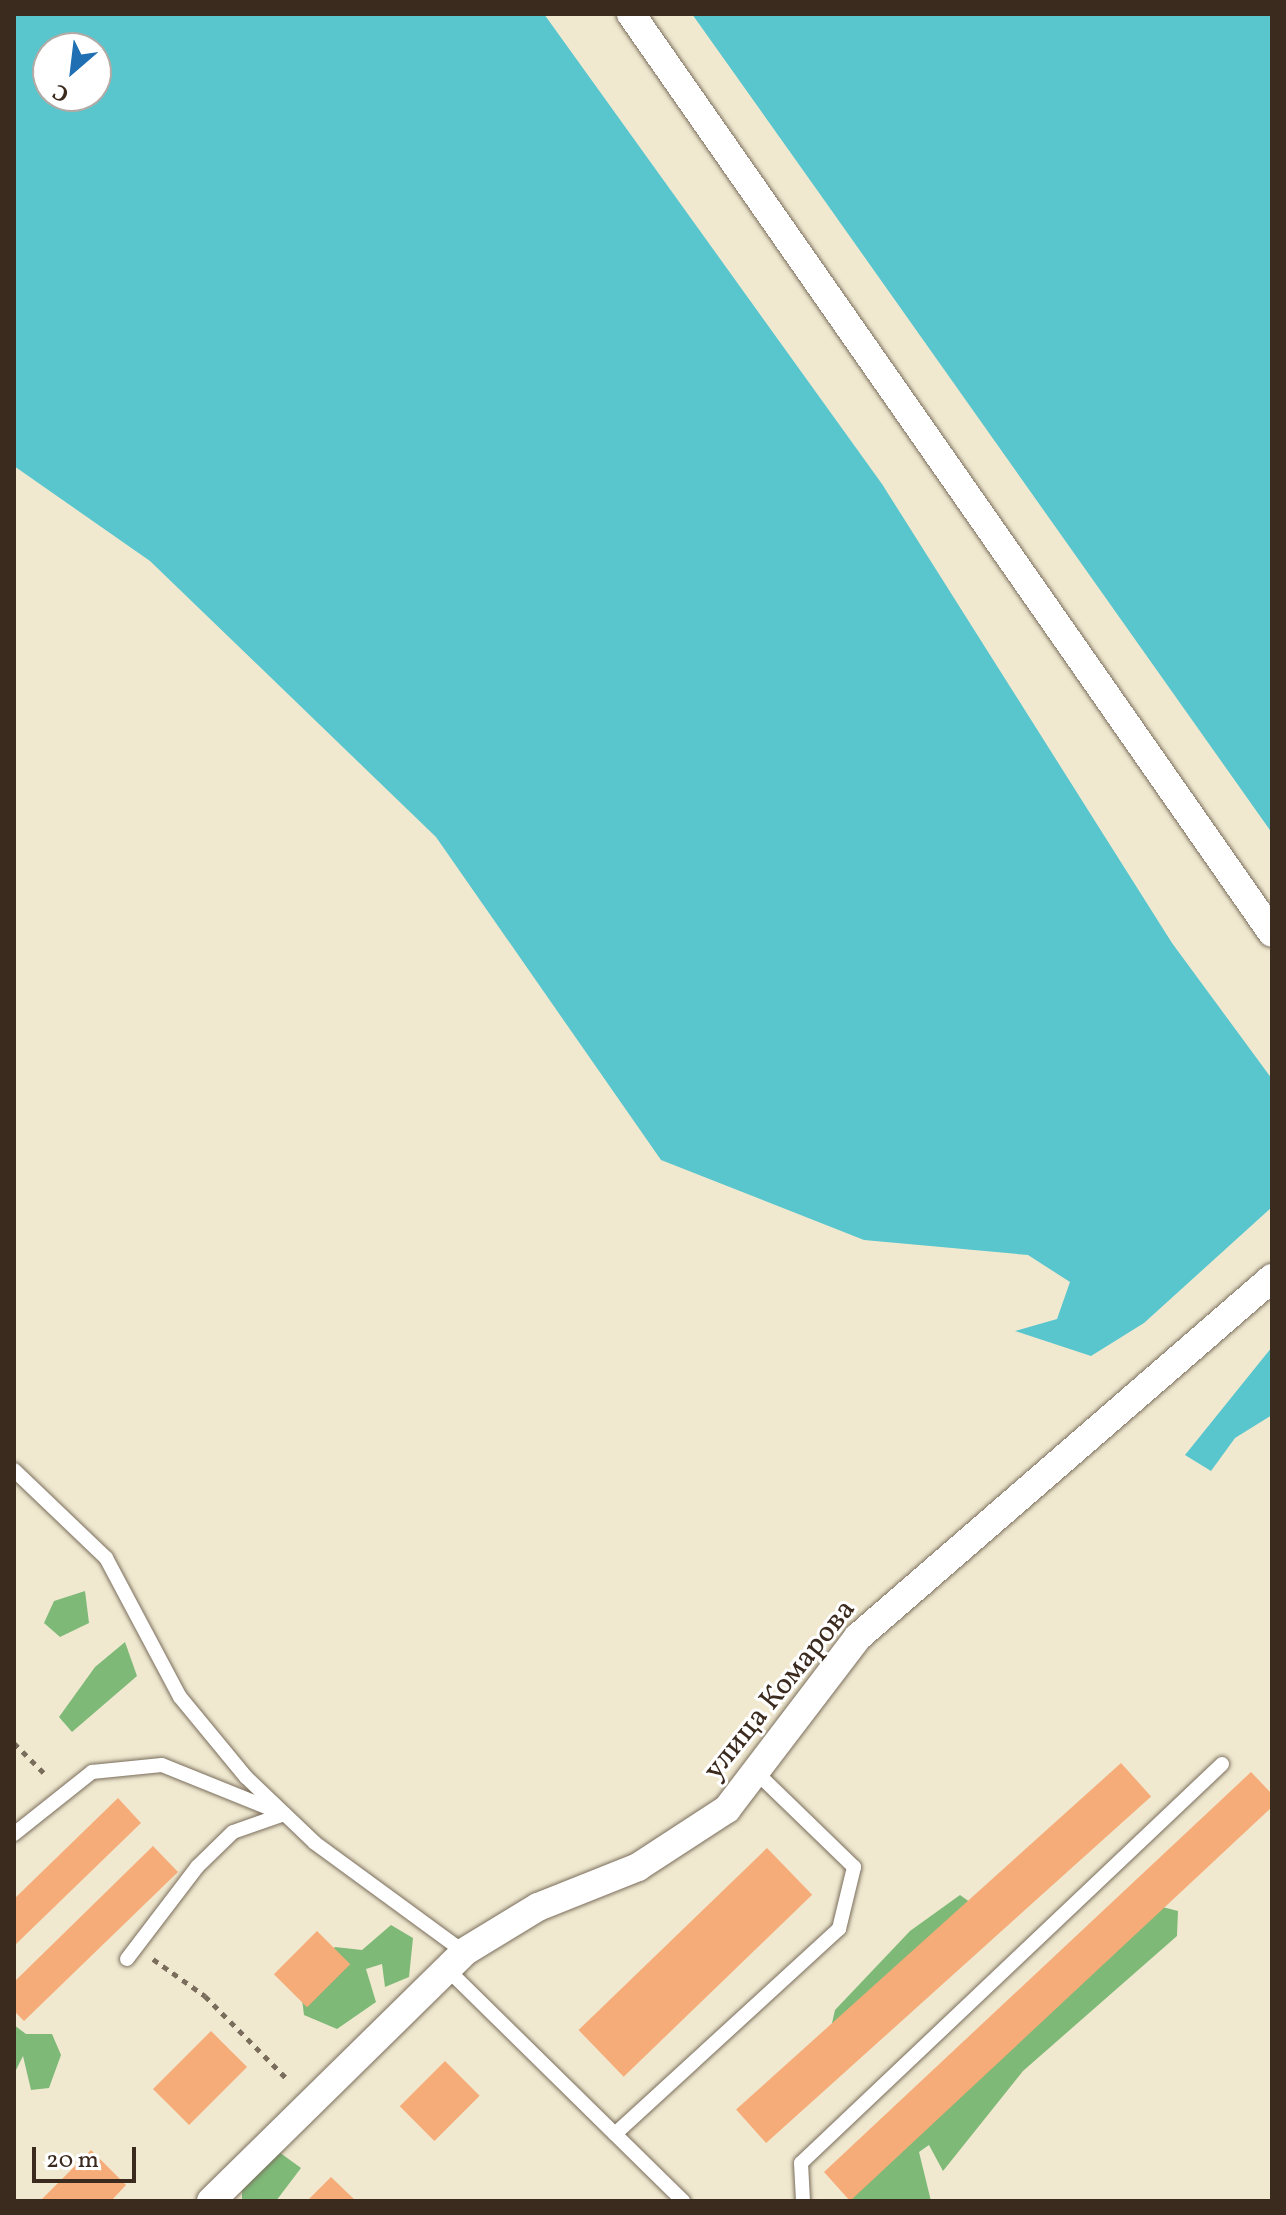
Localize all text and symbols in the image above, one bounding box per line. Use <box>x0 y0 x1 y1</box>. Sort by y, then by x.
north arrow <box>32 32 112 112</box>
text: С <box>48 75 75 109</box>
street label: улица Комарова <box>696 1592 864 1788</box>
scale bar <box>36 2131 140 2181</box>
text: 20 m <box>46 2144 99 2178</box>

